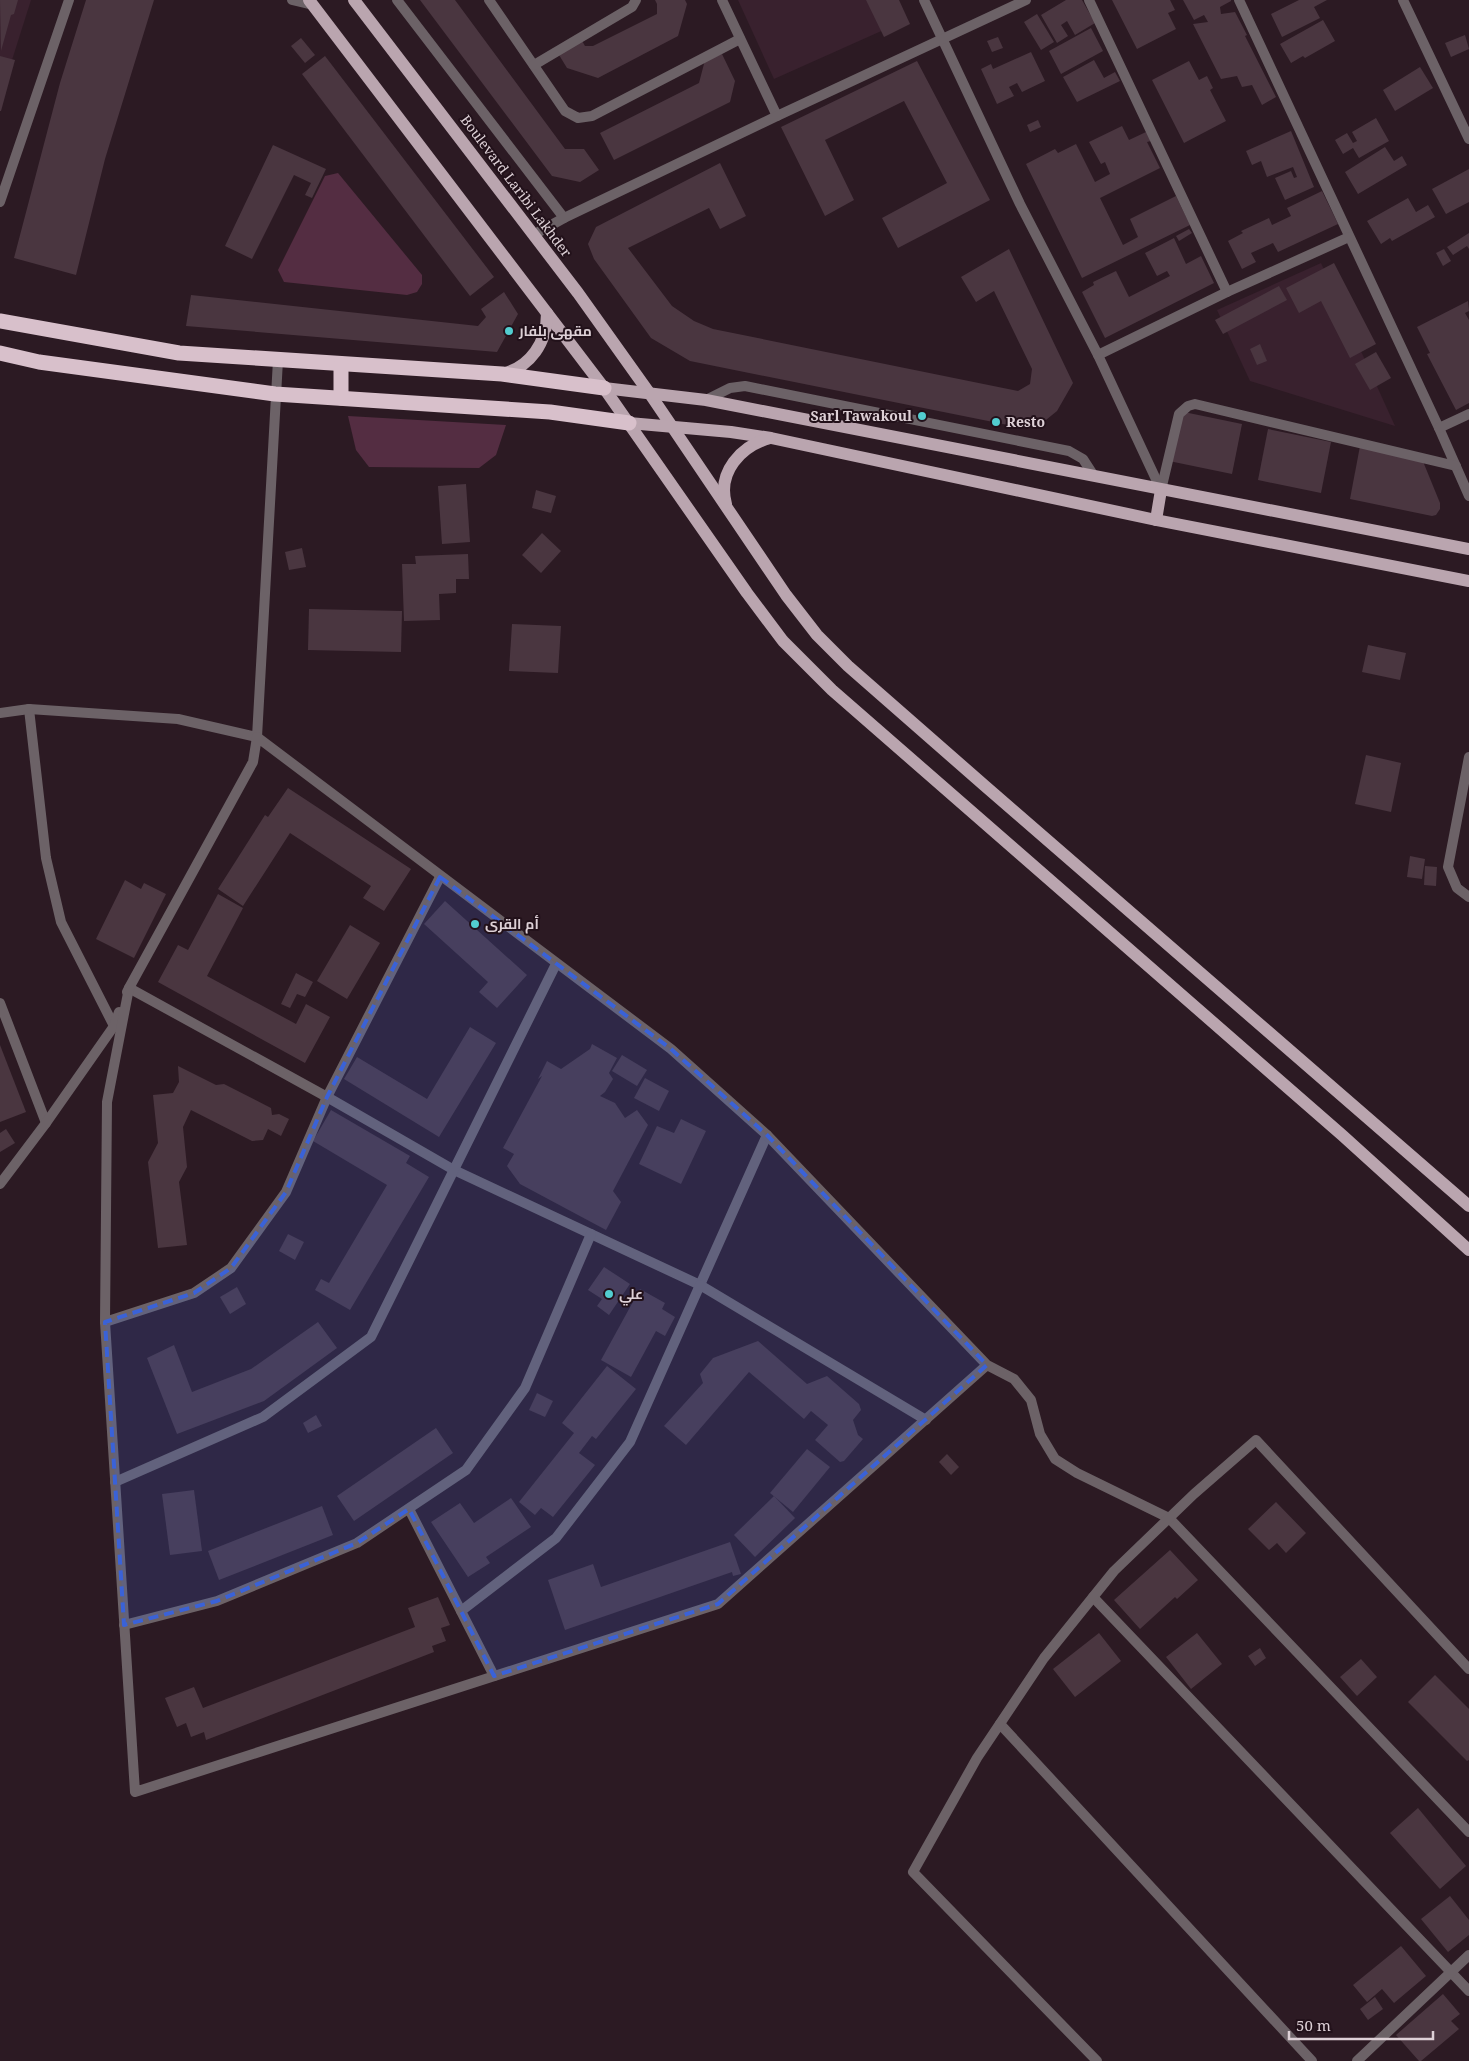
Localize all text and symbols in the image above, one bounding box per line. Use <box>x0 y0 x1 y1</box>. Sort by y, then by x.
street label: Boulevard Laribi Lakhder <box>457 111 576 261</box>
place label: مقهى بلفار <box>518 321 592 340</box>
marker: مقهى بلفار <box>503 325 515 337</box>
place label: Sarl Tawakoul <box>811 406 912 425</box>
marker: Sarl Tawakoul <box>916 410 928 422</box>
place label: Resto <box>1006 412 1045 431</box>
marker: Resto <box>990 416 1002 428</box>
place label: أم القرى <box>485 914 539 934</box>
marker: أم القرى <box>469 918 481 930</box>
place label: علي <box>619 1284 643 1306</box>
marker: علي <box>603 1288 615 1300</box>
scale bar <box>1289 2008 1433 2040</box>
text: 50 m <box>1296 2015 1331 2035</box>

